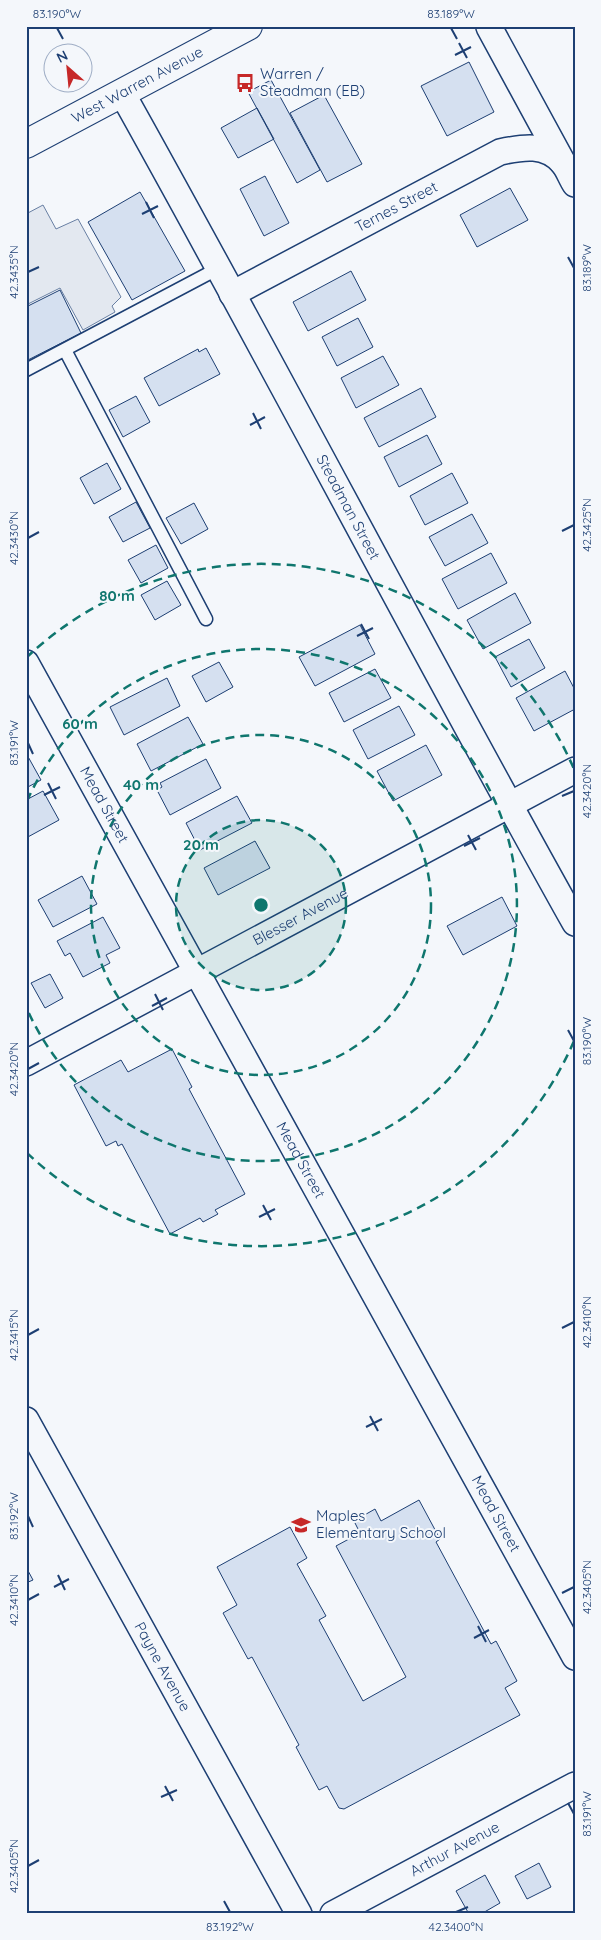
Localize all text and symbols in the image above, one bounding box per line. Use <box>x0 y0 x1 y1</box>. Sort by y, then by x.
text: 83.190°W <box>33 6 82 21</box>
text: 83.189°W <box>427 6 475 21</box>
north arrow <box>42 42 92 92</box>
street label: West Warren Avenue <box>68 42 206 127</box>
text: N <box>53 46 71 67</box>
place label: Warren / Steadman (EB) <box>260 64 365 100</box>
bus stop icon: Warren / Steadman (EB) <box>234 72 256 94</box>
street label: Ternes Street <box>352 177 441 236</box>
text: 83.189°W <box>579 244 594 292</box>
text: 42.3435°N <box>6 245 21 299</box>
street label: Steadman Street <box>313 451 385 563</box>
text: 42.3425°N <box>579 498 594 552</box>
text: 42.3430°N <box>6 511 21 565</box>
text: 80 m <box>99 586 135 605</box>
text: 60 m <box>62 714 98 733</box>
text: 83.191°W <box>6 720 21 766</box>
street label: Mead Street <box>76 763 133 846</box>
text: 42.3420°N <box>579 764 594 818</box>
text: 40 m <box>123 775 159 794</box>
text: 20 m <box>183 835 219 854</box>
street label: Blesser Avenue <box>249 883 351 949</box>
centre of rings <box>252 896 270 914</box>
text: 83.190°W <box>579 1016 594 1065</box>
text: 42.3420°N <box>6 1042 21 1096</box>
street label: Mead Street <box>272 1118 330 1201</box>
text: 42.3410°N <box>579 1296 594 1348</box>
text: 42.3415°N <box>6 1309 21 1361</box>
street label: Mead Street <box>468 1472 525 1555</box>
text: 83.192°W <box>6 1492 21 1540</box>
place label: Maples Elementary School <box>316 1506 446 1542</box>
school or university icon: Maples Elementary School <box>290 1514 312 1536</box>
text: 42.3405°N <box>579 1560 594 1614</box>
text: 42.3410°N <box>6 1574 21 1626</box>
street label: Payne Avenue <box>131 1619 195 1715</box>
text: 83.191°W <box>579 1791 594 1837</box>
street label: Arthur Avenue <box>406 1817 503 1880</box>
text: 42.3405°N <box>6 1839 21 1893</box>
text: 83.192°W <box>206 1919 254 1934</box>
text: 42.3400°N <box>429 1919 483 1934</box>

